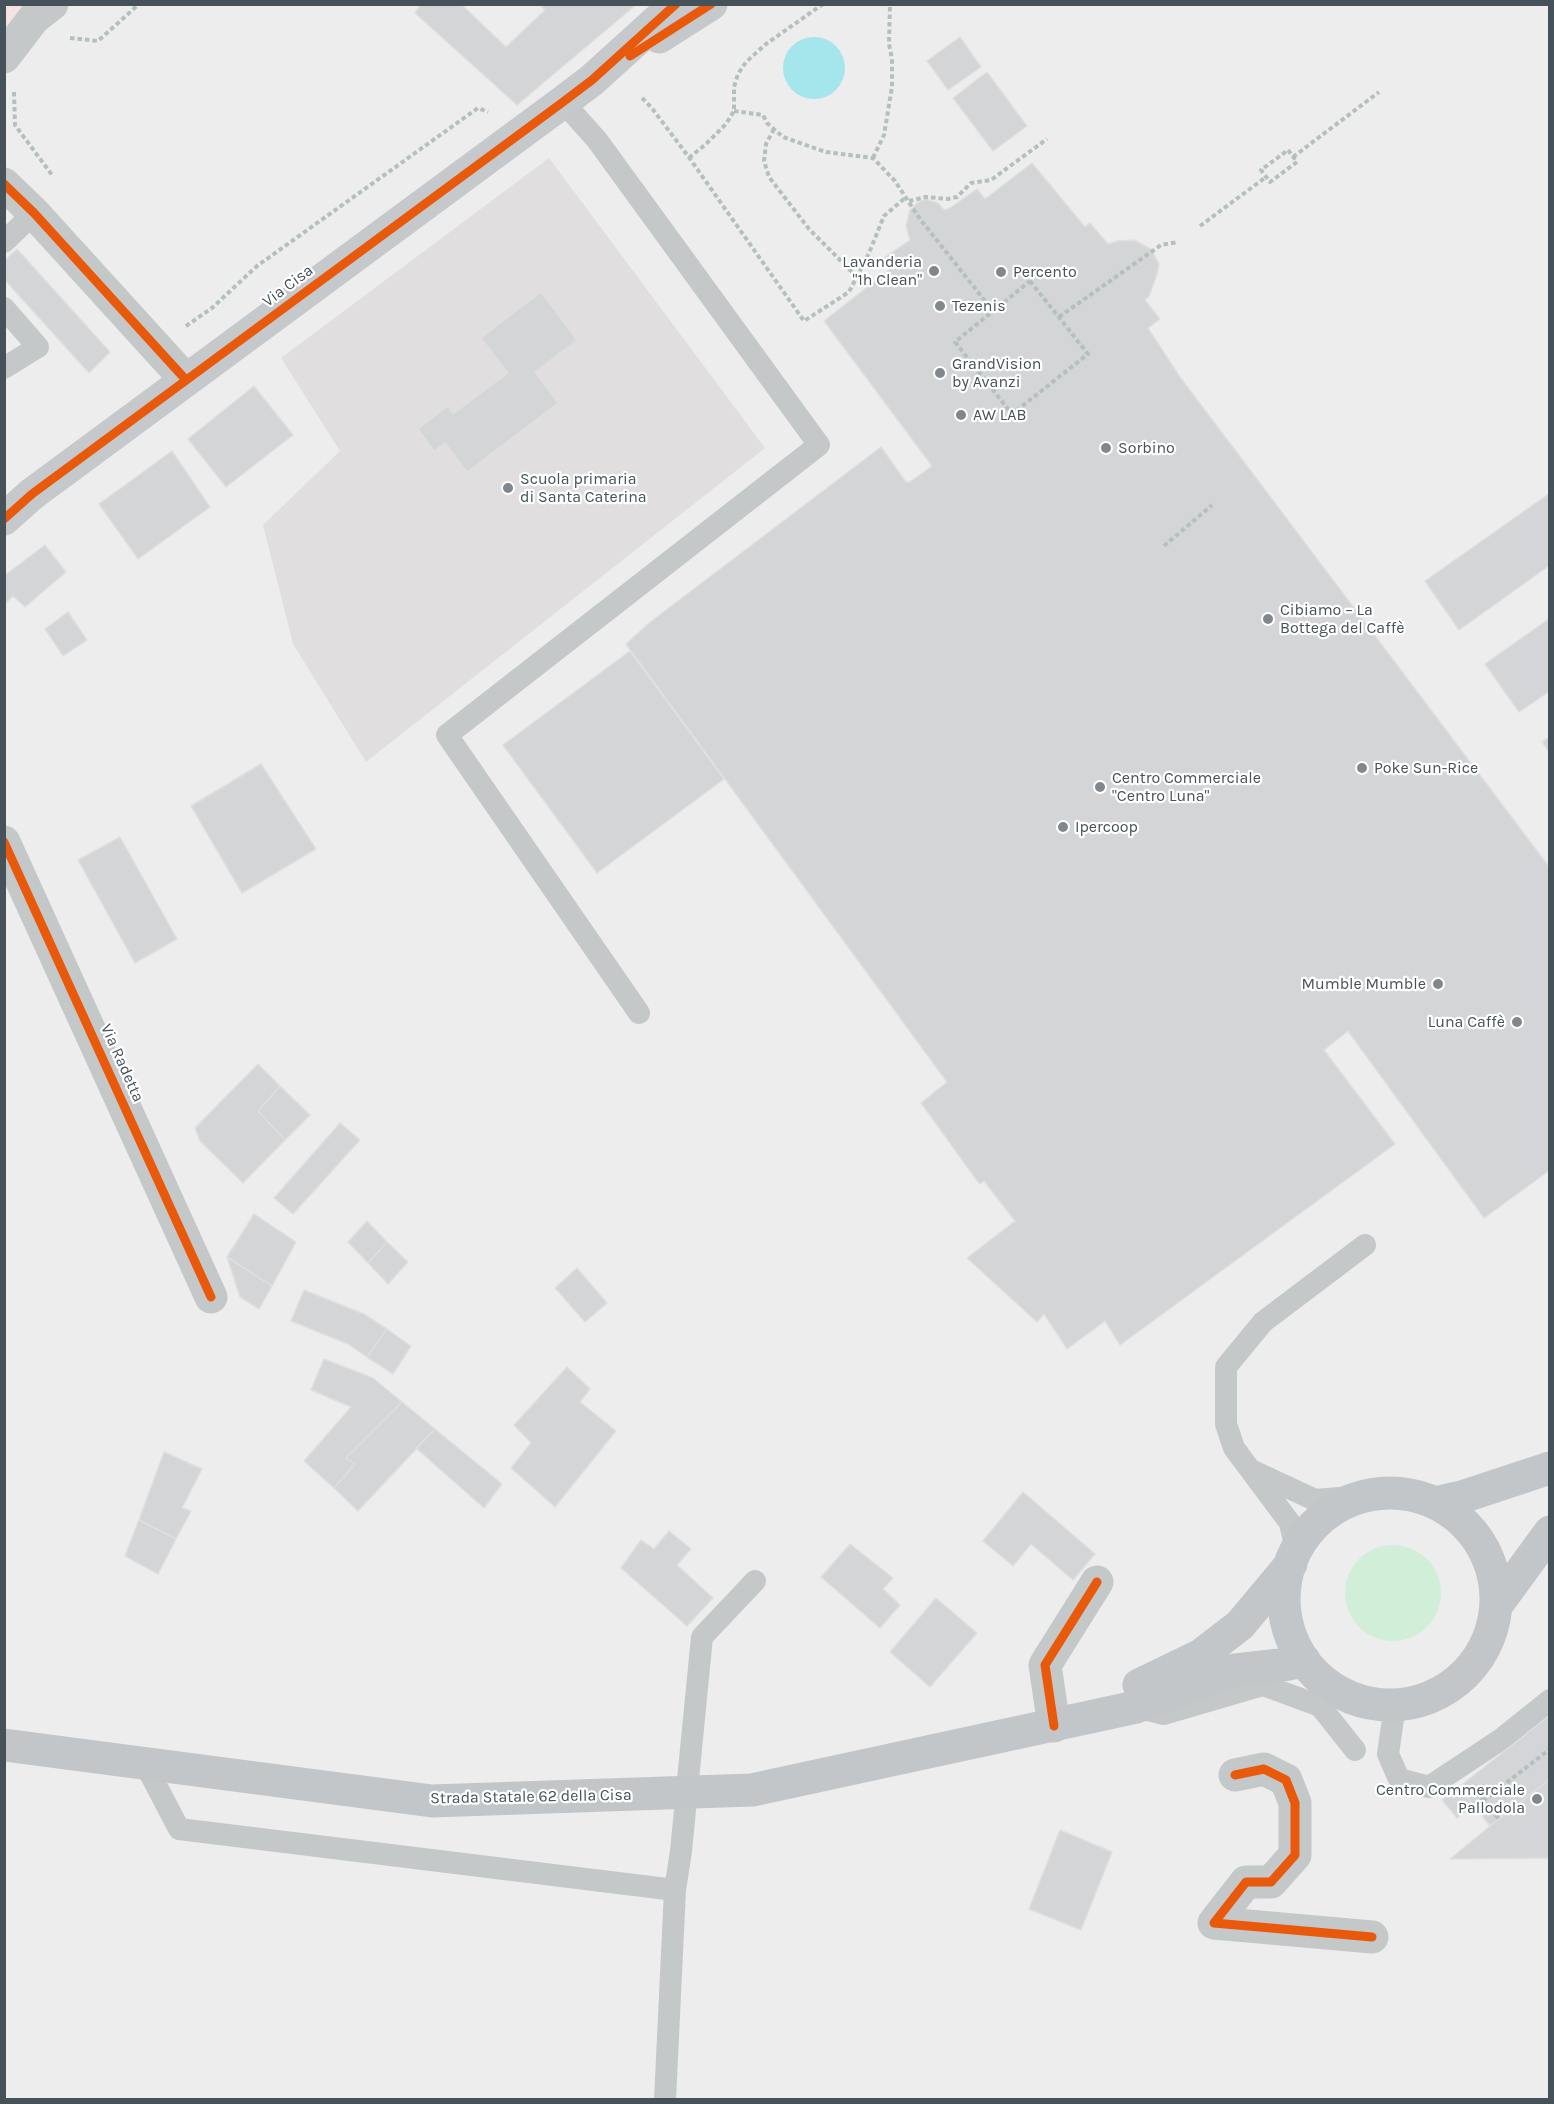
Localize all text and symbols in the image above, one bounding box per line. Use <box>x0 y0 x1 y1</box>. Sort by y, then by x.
place label: Lavanderia "1h Clean" <box>842 252 922 290</box>
street label: Via Cisa <box>259 261 317 311</box>
place label: Percento <box>1013 262 1077 282</box>
marker: Lavanderia "1h Clean" <box>927 264 941 278</box>
marker: Percento <box>994 265 1008 279</box>
place label: Tezenis <box>952 296 1006 316</box>
marker: Tezenis <box>933 299 947 313</box>
place label: GrandVision by Avanzi <box>952 354 1041 392</box>
marker: GrandVision by Avanzi <box>933 366 947 380</box>
place label: AW LAB <box>973 405 1026 425</box>
marker: AW LAB <box>954 408 968 422</box>
place label: Sorbino <box>1118 438 1175 458</box>
marker: Sorbino <box>1099 441 1113 455</box>
place label: Scuola primaria di Santa Caterina <box>520 469 647 507</box>
marker: Scuola primaria di Santa Caterina <box>501 481 515 495</box>
place label: Cibiamo – La Bottega del Caffè <box>1280 600 1404 638</box>
marker: Cibiamo – La Bottega del Caffè <box>1261 612 1275 626</box>
place label: Poke Sun-Rice <box>1374 758 1478 778</box>
marker: Poke Sun-Rice <box>1355 761 1369 775</box>
place label: Centro Commerciale "Centro Luna" <box>1112 768 1261 806</box>
marker: Centro Commerciale "Centro Luna" <box>1093 780 1107 794</box>
place label: Ipercoop <box>1075 817 1138 837</box>
marker: Ipercoop <box>1056 820 1070 834</box>
place label: Mumble Mumble <box>1301 974 1426 994</box>
marker: Mumble Mumble <box>1431 977 1445 991</box>
place label: Luna Caffè <box>1428 1012 1505 1032</box>
marker: Luna Caffè <box>1510 1015 1524 1029</box>
street label: Via Radetta <box>96 1021 148 1105</box>
place label: Centro Commerciale Pallodola <box>1376 1780 1525 1818</box>
street label: Strada Statale 62 della Cisa <box>430 1786 632 1808</box>
marker: Centro Commerciale Pallodola <box>1530 1792 1544 1806</box>

